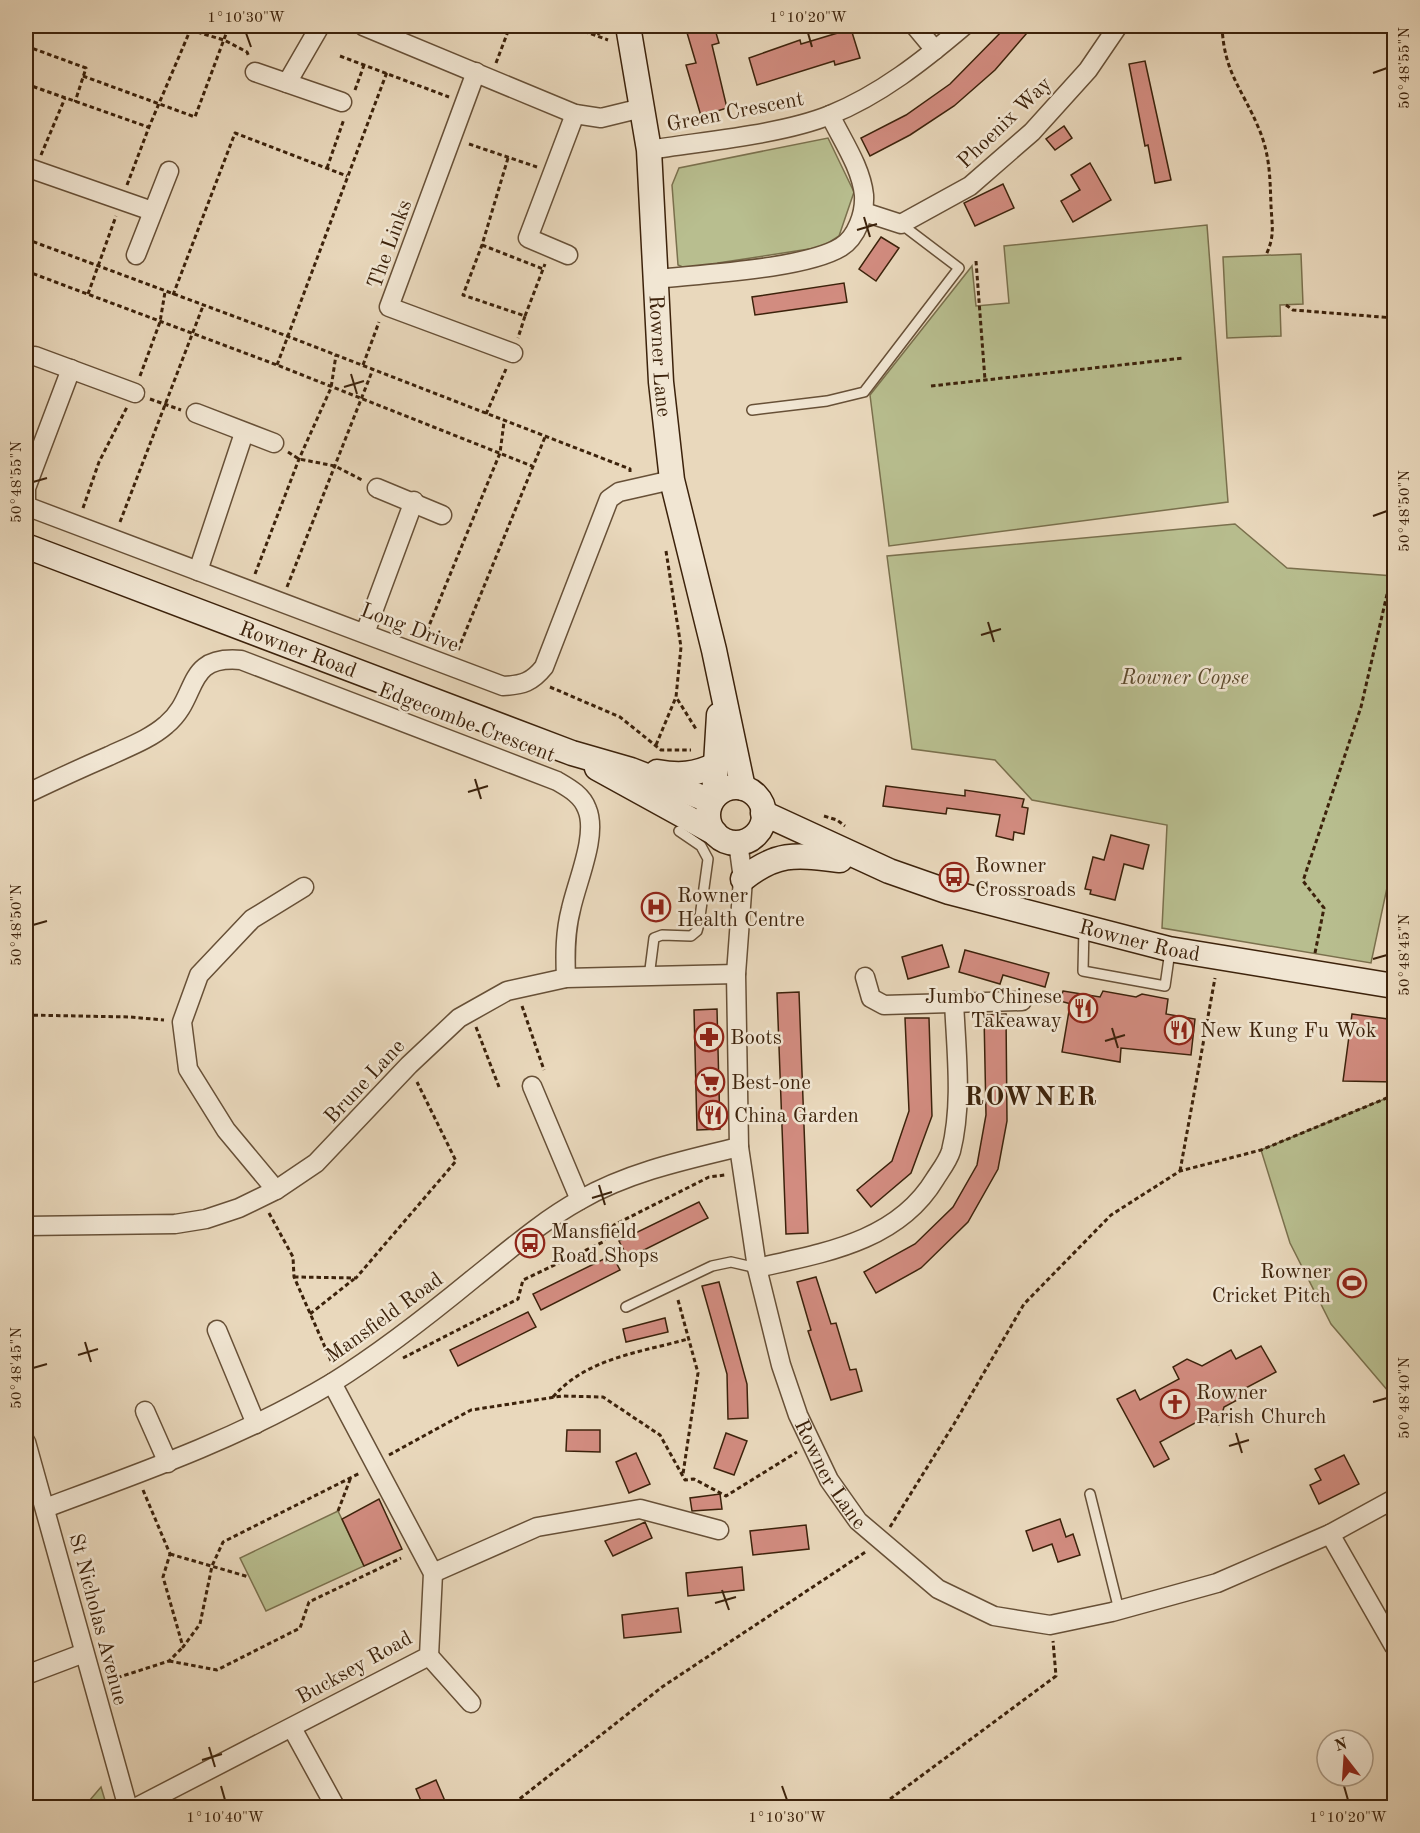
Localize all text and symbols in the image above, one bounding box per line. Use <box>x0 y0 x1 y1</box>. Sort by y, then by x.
text: 1°10'30"W <box>207 11 285 26</box>
text: 1°10'20"W <box>769 11 847 26</box>
text: 50°48'55"N <box>1398 27 1413 109</box>
street label: Phoenix Way <box>954 73 1056 173</box>
street label: Green Crescent <box>665 89 806 136</box>
street label: The Links <box>365 197 416 292</box>
street label: Rowner Lane <box>645 294 674 418</box>
text: 50°48'55"N <box>10 441 25 523</box>
text: 50°48'50"N <box>1398 470 1413 552</box>
street label: Long Drive <box>357 600 462 657</box>
street label: Rowner Road <box>236 619 359 682</box>
park label: Rowner Copse <box>1120 668 1249 689</box>
street label: Edgecombe Crescent <box>375 680 558 767</box>
place label: Rowner Crossroads <box>975 856 1076 901</box>
bus stop icon: Rowner Crossroads <box>938 861 970 893</box>
text: 50°48'50"N <box>10 884 25 966</box>
place label: Rowner Health Centre <box>677 886 805 931</box>
hospital icon: Rowner Health Centre <box>640 891 672 923</box>
text: 50°48'45"N <box>1398 914 1413 996</box>
street label: Rowner Road <box>1077 917 1201 966</box>
place label: Jumbo Chinese Takeaway <box>925 987 1062 1032</box>
restaurant icon: Jumbo Chinese Takeaway <box>1067 992 1099 1024</box>
restaurant icon: New Kung Fu Wok <box>1163 1014 1195 1046</box>
pharmacy icon: Boots <box>693 1021 725 1053</box>
place label: New Kung Fu Wok <box>1200 1021 1377 1042</box>
place label: Boots <box>730 1028 782 1049</box>
street label: Brune Lane <box>321 1036 409 1128</box>
supermarket icon: Best-one <box>694 1066 726 1098</box>
place label: Best-one <box>731 1073 811 1094</box>
district label: ROWNER <box>964 1084 1098 1111</box>
restaurant icon: China Garden <box>697 1099 729 1131</box>
place label: China Garden <box>734 1106 859 1127</box>
place label: Mansfield Road Shops <box>551 1222 659 1267</box>
bus stop icon: Mansfield Road Shops <box>514 1227 546 1259</box>
place label: Rowner Cricket Pitch <box>1212 1262 1331 1307</box>
sports icon: Rowner Cricket Pitch <box>1336 1267 1368 1299</box>
street label: Mansfield Road <box>323 1269 447 1367</box>
text: 50°48'45"N <box>10 1327 25 1409</box>
text: 50°48'40"N <box>1398 1357 1413 1439</box>
place label: Rowner Parish Church <box>1196 1383 1326 1428</box>
church icon: Rowner Parish Church <box>1159 1388 1191 1420</box>
street label: Rowner Lane <box>790 1417 869 1534</box>
street label: St Nicholas Avenue <box>65 1531 131 1708</box>
street label: Bucksey Road <box>294 1628 416 1709</box>
north arrow <box>1315 1728 1375 1788</box>
text: N <box>1333 1736 1350 1755</box>
text: 1°10'40"W <box>186 1811 264 1826</box>
text: 1°10'30"W <box>748 1811 826 1826</box>
text: 1°10'20"W <box>1309 1811 1387 1826</box>

